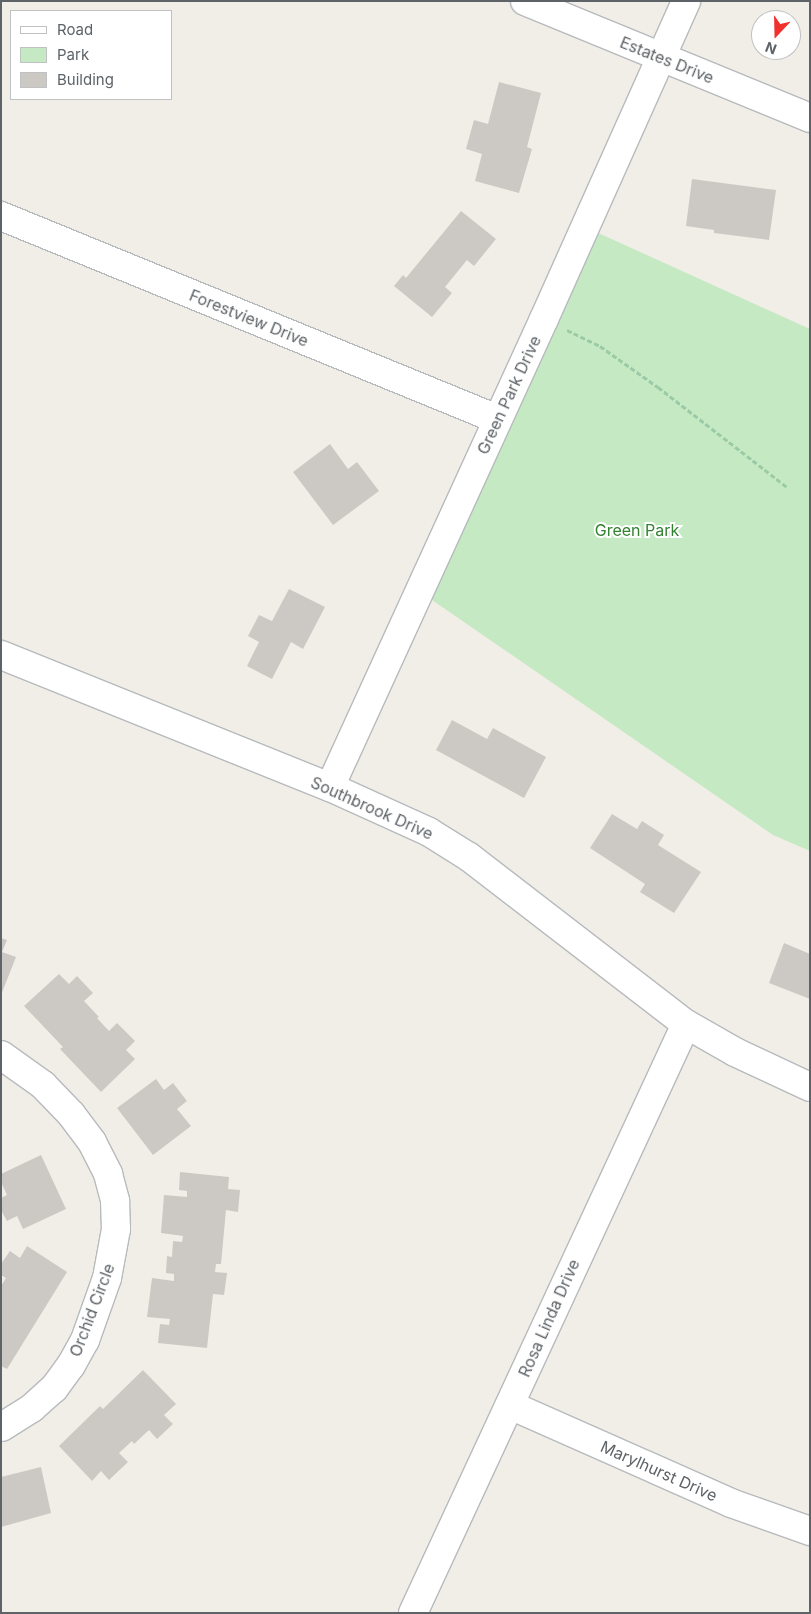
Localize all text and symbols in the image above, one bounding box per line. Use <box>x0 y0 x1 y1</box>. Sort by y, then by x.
legend <box>10 10 172 100</box>
north arrow <box>751 10 801 60</box>
text: Road <box>57 20 93 39</box>
street label: Estates Drive <box>617 32 717 88</box>
text: N <box>763 39 779 58</box>
text: Park <box>57 45 89 64</box>
text: Building <box>57 70 114 89</box>
street label: Forestview Drive <box>187 285 311 351</box>
street label: Green Park Drive <box>473 333 545 457</box>
park label: Green Park <box>595 520 679 540</box>
street label: Southbrook Drive <box>308 772 436 844</box>
street label: Rosa Linda Drive <box>514 1256 584 1380</box>
street label: Orchid Circle <box>65 1261 119 1359</box>
street label: Marylhurst Drive <box>598 1437 720 1505</box>

